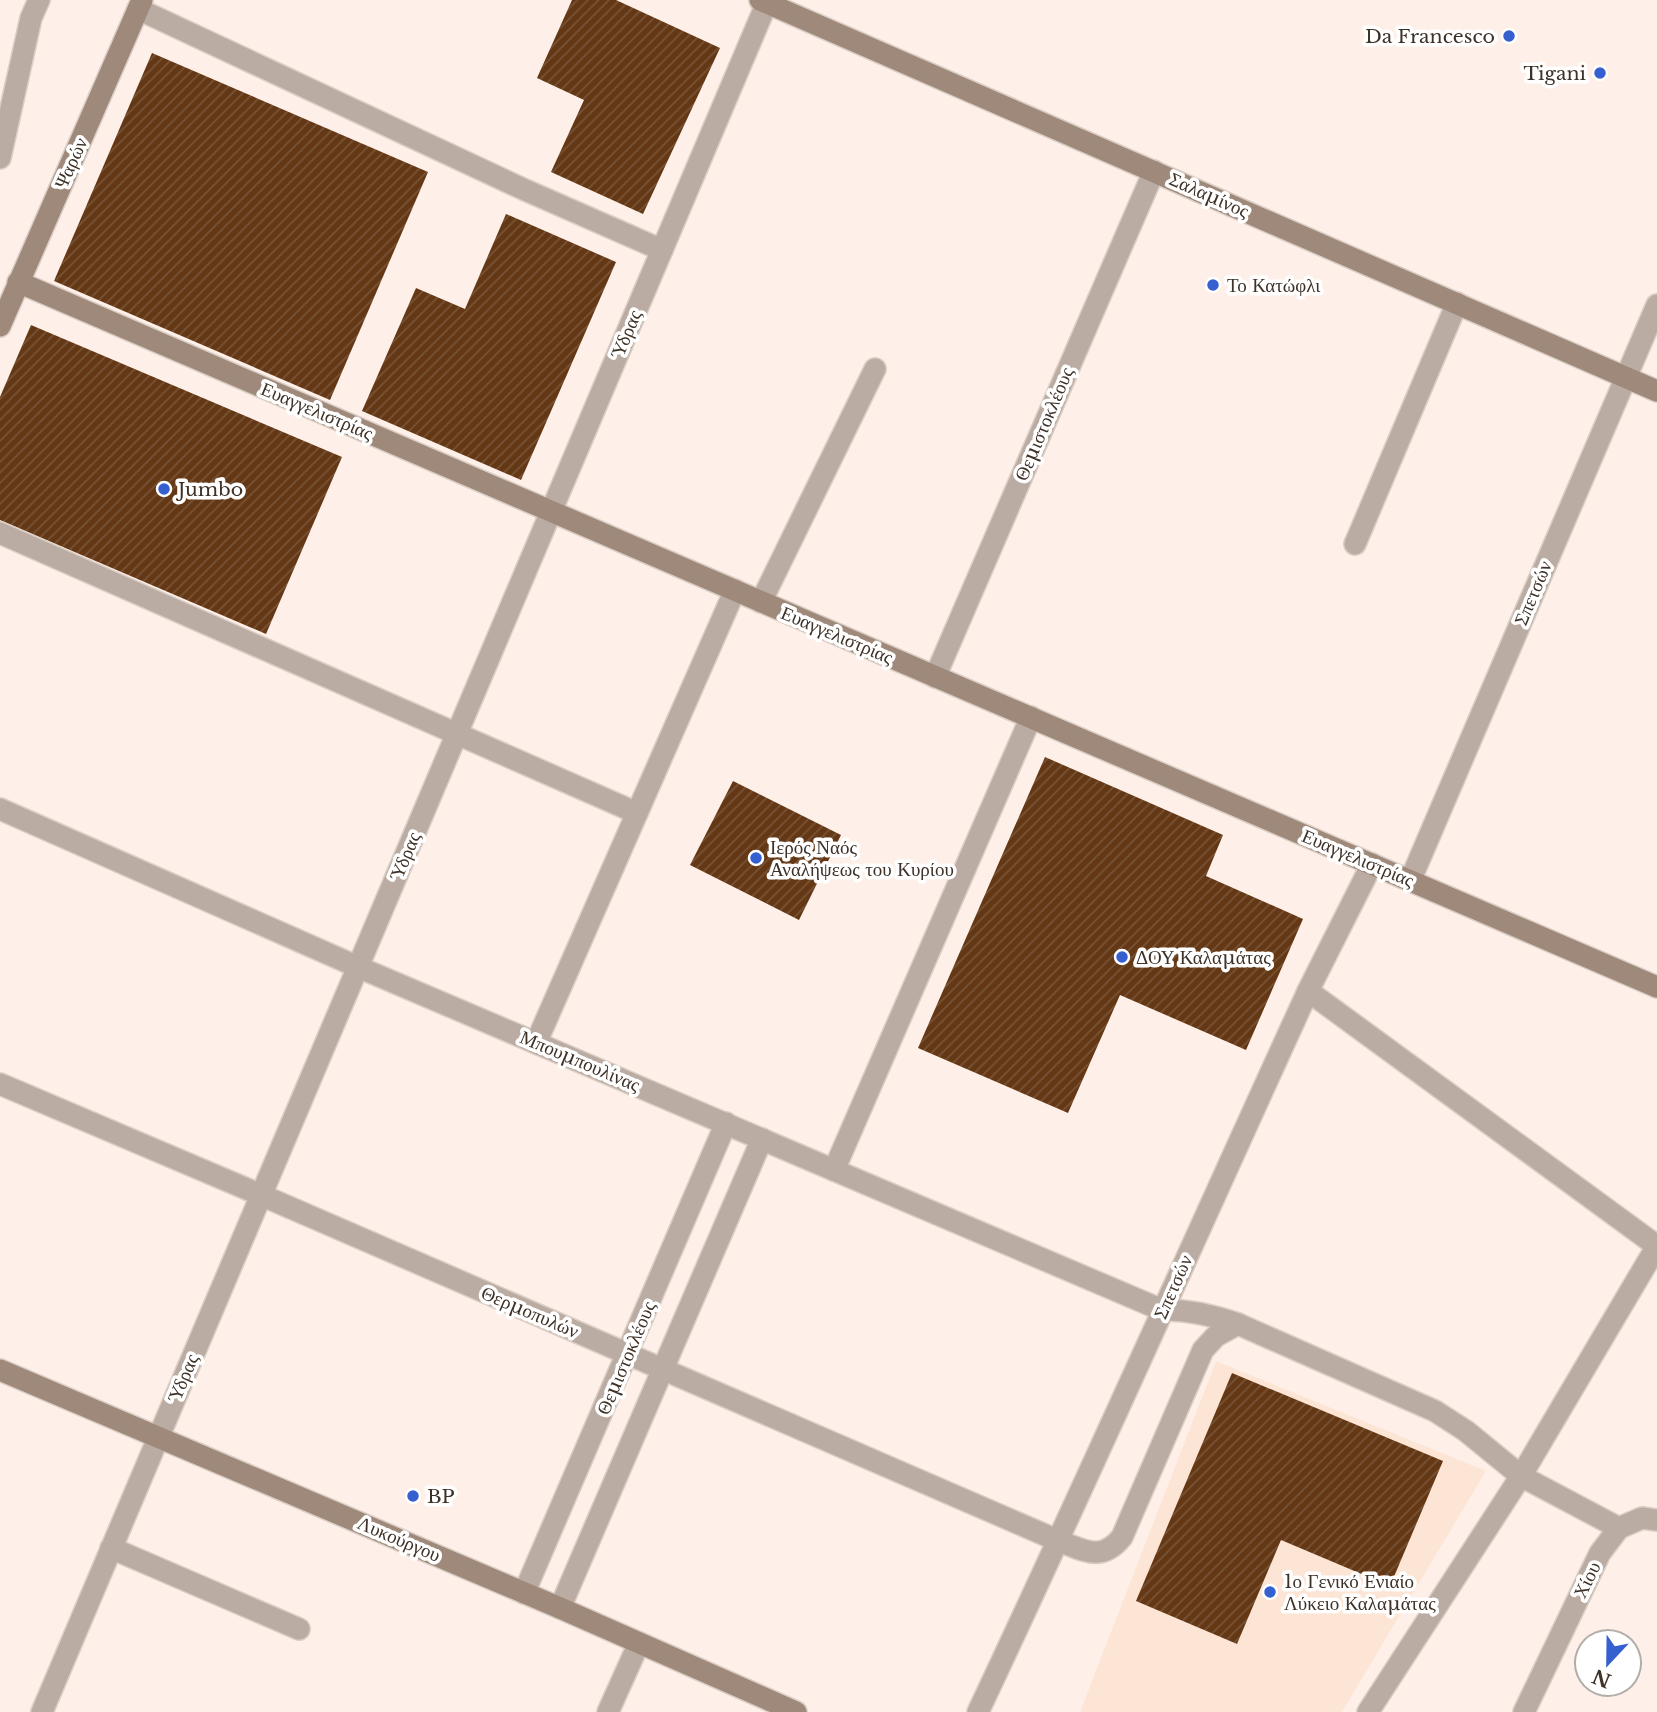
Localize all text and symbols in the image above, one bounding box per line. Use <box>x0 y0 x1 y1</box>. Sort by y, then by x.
place label: Da Francesco <box>1365 25 1495 48</box>
marker: Da Francesco <box>1501 28 1517 44</box>
place label: Tigani <box>1523 62 1587 85</box>
marker: Tigani <box>1592 65 1608 81</box>
street label: Ψαρών <box>50 134 93 192</box>
street label: Σαλαμίνος <box>1166 167 1253 223</box>
place label: Το Κατώφλι <box>1227 274 1321 297</box>
marker: Το Κατώφλι <box>1205 277 1221 293</box>
street label: Ύδρας <box>605 306 647 362</box>
street label: Θεμιστοκλέους <box>1010 363 1078 484</box>
street label: Ευαγγελιστρίας <box>258 377 377 445</box>
place label: Jumbo <box>175 478 243 501</box>
marker: Jumbo <box>156 481 172 497</box>
street label: Σπετσών <box>1509 557 1557 629</box>
street label: Ευαγγελιστρίας <box>778 601 897 669</box>
street label: Ευαγγελιστρίας <box>1299 824 1418 892</box>
street label: Ύδρας <box>384 828 426 884</box>
place label: Ιερός Ναός Αναλήψεως του Κυρίου <box>770 836 954 881</box>
marker: Ιερός Ναός Αναλήψεως του Κυρίου <box>748 850 764 866</box>
place label: ΔΟΥ Καλαμάτας <box>1136 946 1271 969</box>
marker: ΔΟΥ Καλαμάτας <box>1114 949 1130 965</box>
street label: Μπουμπουλίνας <box>517 1025 644 1097</box>
street label: Σπετσών <box>1149 1251 1197 1323</box>
street label: Θερμοπυλών <box>478 1281 583 1343</box>
street label: Θεμιστοκλέους <box>592 1297 660 1418</box>
street label: Ύδρας <box>162 1350 204 1406</box>
place label: BP <box>427 1485 455 1508</box>
marker: BP <box>405 1488 421 1504</box>
street label: Λυκούργου <box>354 1511 444 1567</box>
street label: Χίου <box>1568 1558 1606 1602</box>
place label: 1ο Γενικό Ενιαίο Λύκειο Καλαμάτας <box>1284 1570 1436 1615</box>
marker: 1ο Γενικό Ενιαίο Λύκειο Καλαμάτας <box>1262 1584 1278 1600</box>
north arrow <box>1573 1628 1643 1698</box>
text: N <box>1589 1664 1614 1692</box>

